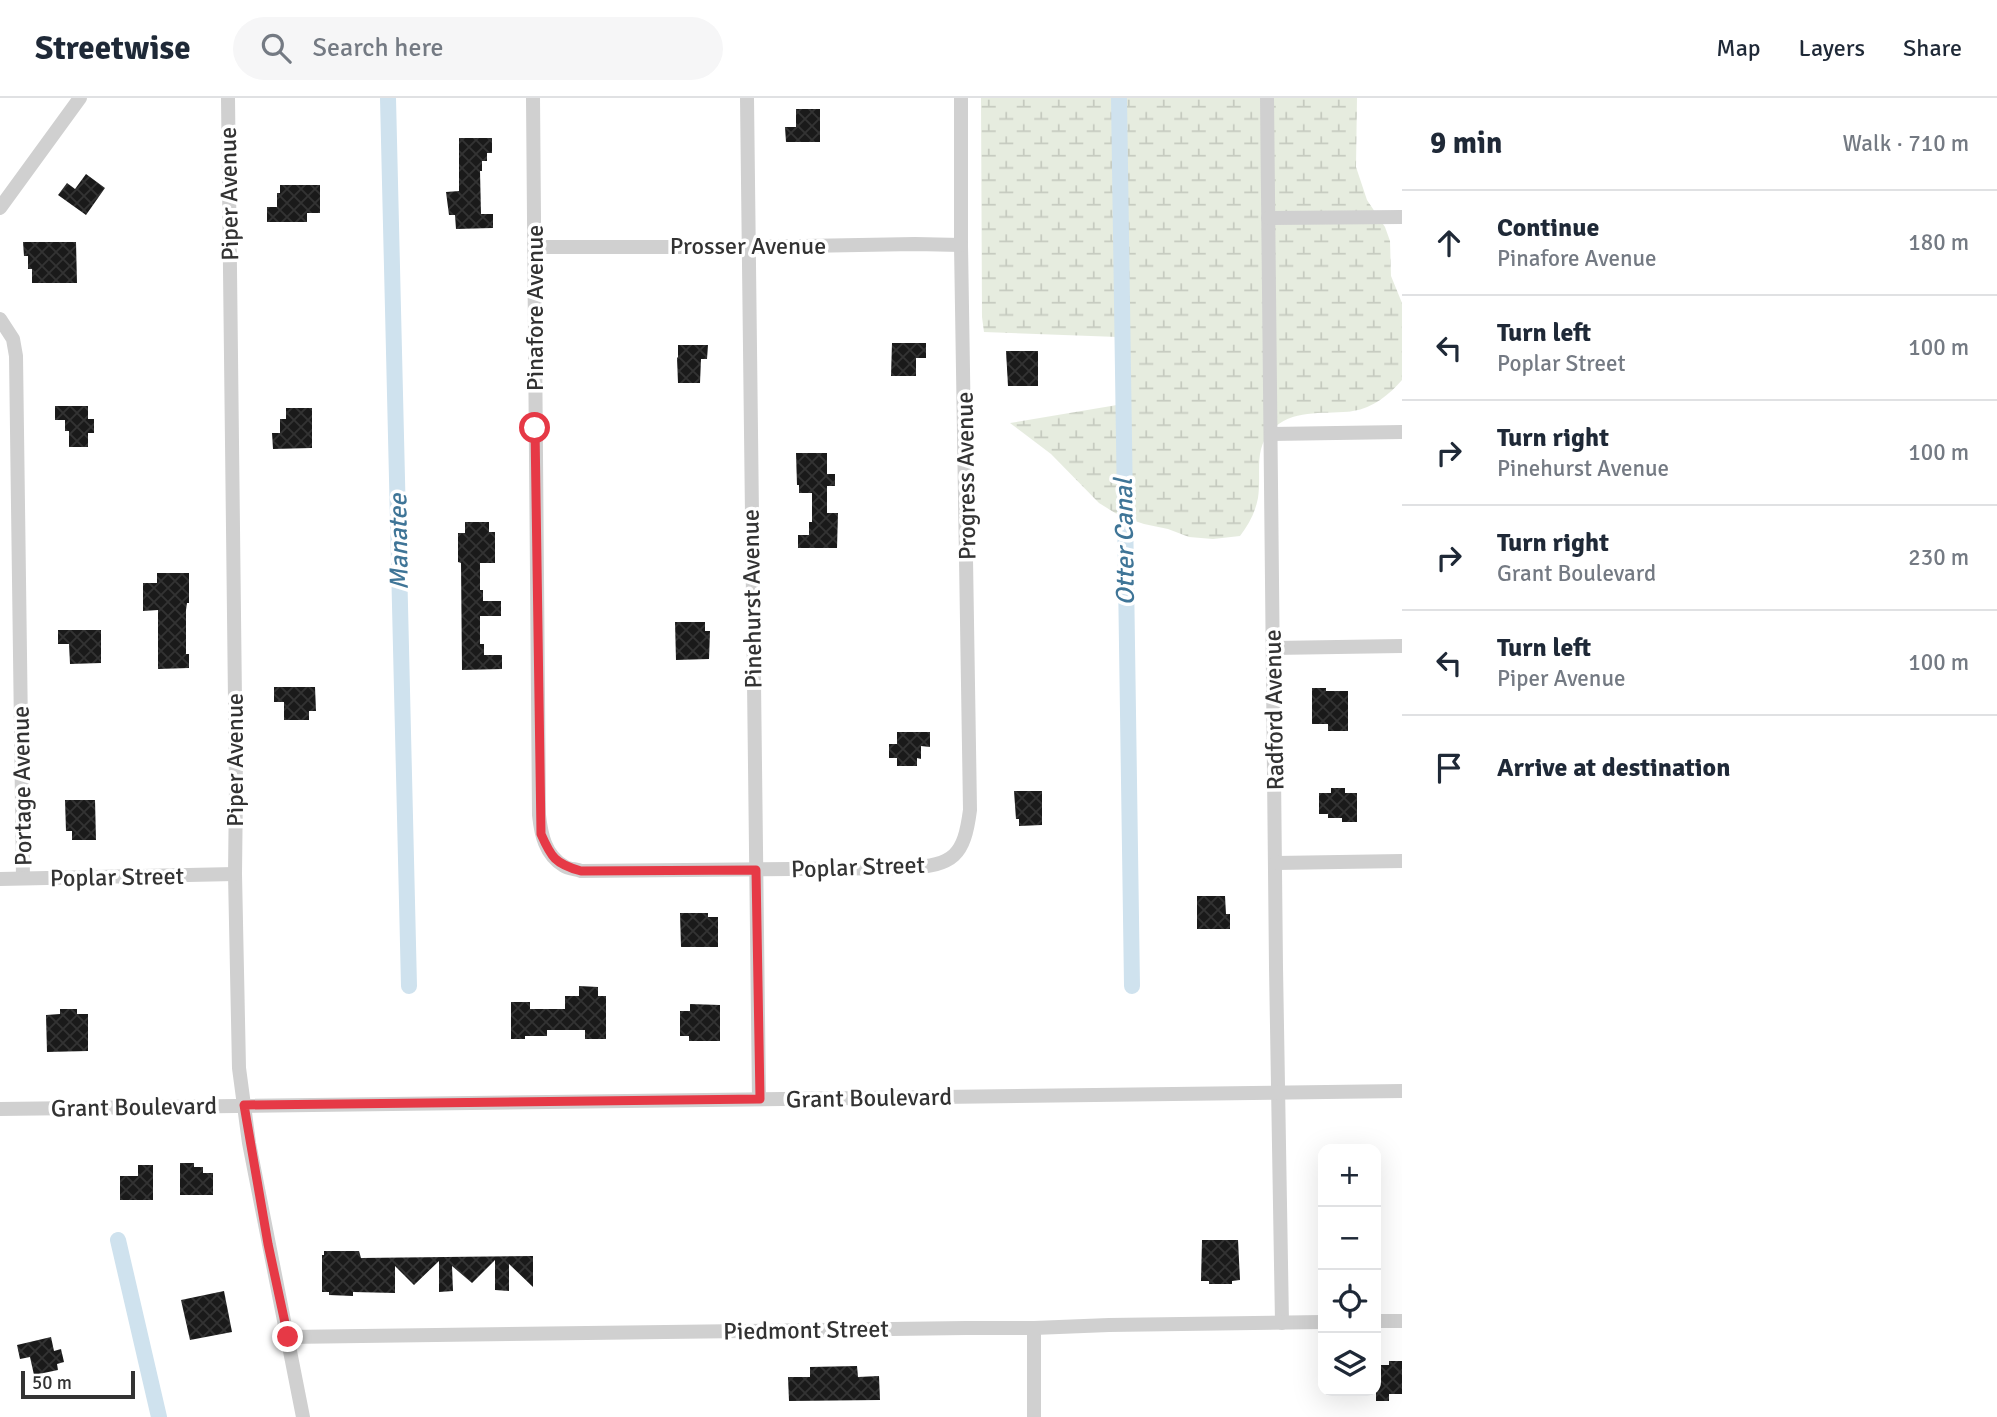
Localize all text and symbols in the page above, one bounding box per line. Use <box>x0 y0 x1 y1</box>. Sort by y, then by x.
search box <box>233 17 723 80</box>
text: Streetwise <box>35 28 191 69</box>
icon: search <box>257 29 295 67</box>
text: Search here <box>313 32 444 64</box>
text: Map <box>1716 33 1761 63</box>
text: Layers <box>1799 33 1865 63</box>
text: Share <box>1903 33 1962 63</box>
text: 9 min <box>1430 125 1502 162</box>
street label: Piper Avenue <box>213 127 245 261</box>
text: Walk · 710 m <box>1843 129 1969 158</box>
text: Continue <box>1497 212 1599 244</box>
icon: ahead <box>1430 224 1468 262</box>
street label: Pinafore Avenue <box>520 225 550 391</box>
text: 180 m <box>1908 228 1969 257</box>
street label: Prosser Avenue <box>670 231 826 261</box>
text: Pinafore Avenue <box>1497 244 1656 273</box>
text: Turn left <box>1497 317 1591 349</box>
icon: left <box>1430 329 1468 367</box>
text: 100 m <box>1908 333 1969 362</box>
text: Poplar Street <box>1497 349 1625 378</box>
street label: Progress Avenue <box>950 391 982 561</box>
route start <box>519 412 550 443</box>
text: Turn right <box>1497 422 1609 454</box>
icon: right <box>1430 434 1468 472</box>
text: 100 m <box>1908 438 1969 467</box>
text: Pinehurst Avenue <box>1497 454 1669 483</box>
water label: Otter Canal <box>1108 476 1142 606</box>
water label: Manatee <box>382 492 416 590</box>
street label: Pinehurst Avenue <box>735 509 769 689</box>
text: Turn right <box>1497 527 1609 559</box>
icon: right <box>1430 539 1468 577</box>
text: 230 m <box>1908 543 1969 572</box>
text: Grant Boulevard <box>1497 559 1656 588</box>
street label: Radford Avenue <box>1258 629 1290 791</box>
text: Turn left <box>1497 632 1591 664</box>
icon: left <box>1430 644 1468 682</box>
text: 100 m <box>1908 648 1969 677</box>
text: Piper Avenue <box>1497 664 1625 693</box>
street label: Piper Avenue <box>220 693 250 827</box>
street label: Portage Avenue <box>6 706 38 866</box>
icon: arrive <box>1430 749 1468 787</box>
text: Arrive at destination <box>1497 752 1730 784</box>
street label: Poplar Street <box>790 850 926 884</box>
street label: Poplar Street <box>50 861 184 893</box>
street label: Grant Boulevard <box>786 1082 952 1114</box>
street label: Grant Boulevard <box>51 1091 217 1123</box>
map controls <box>1318 1144 1381 1396</box>
button: + <box>1318 1144 1381 1207</box>
button: − <box>1318 1207 1381 1270</box>
button: locate <box>1318 1270 1381 1333</box>
street label: Piedmont Street <box>723 1314 889 1346</box>
route end <box>272 1321 303 1352</box>
button: layers <box>1318 1333 1381 1396</box>
scale bar <box>21 1368 135 1400</box>
text: 50 m <box>32 1371 72 1395</box>

